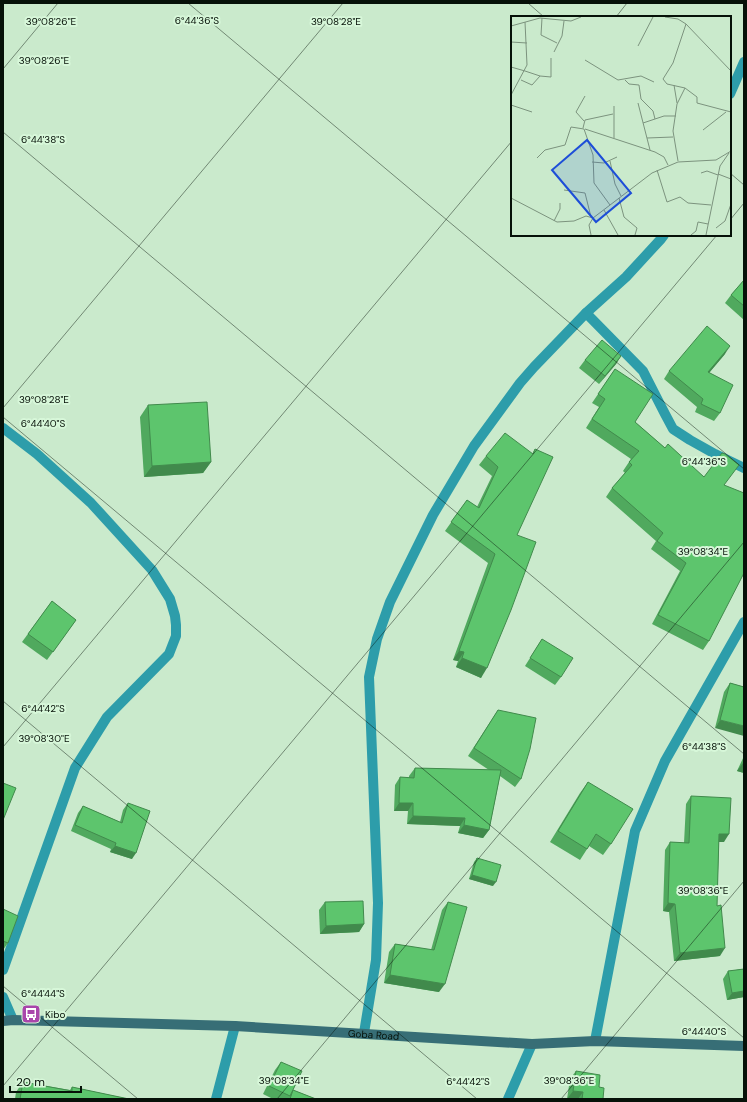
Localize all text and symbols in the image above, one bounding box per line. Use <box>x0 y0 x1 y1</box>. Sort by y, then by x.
text: 6°44'36"S <box>175 14 219 27</box>
text: 39°08'26"E <box>26 15 77 28</box>
text: 39°08'28"E <box>311 15 361 28</box>
inset map <box>511 16 731 236</box>
text: 39°08'26"E <box>19 54 70 67</box>
text: 6°44'38"S <box>21 133 65 146</box>
text: 39°08'28"E <box>19 393 69 406</box>
text: 6°44'40"S <box>21 417 65 430</box>
text: 6°44'36"S <box>682 455 726 468</box>
text: 39°08'34"E <box>678 545 729 558</box>
text: 6°44'42"S <box>21 702 65 715</box>
text: 39°08'30"E <box>18 732 70 745</box>
text: 6°44'38"S <box>682 740 726 753</box>
text: 39°08'36"E <box>678 884 729 897</box>
text: 6°44'44"S <box>21 987 65 1000</box>
bus stop icon: Kibo <box>20 1003 42 1025</box>
place label: Kibo <box>45 1008 65 1021</box>
text: 6°44'40"S <box>682 1025 726 1038</box>
street label: Goba Road <box>348 1026 400 1042</box>
scale bar <box>10 1068 81 1094</box>
text: 20 m <box>16 1074 45 1090</box>
text: 39°08'34"E <box>259 1074 310 1087</box>
text: 39°08'36"E <box>544 1074 595 1087</box>
text: 6°44'42"S <box>446 1075 490 1088</box>

